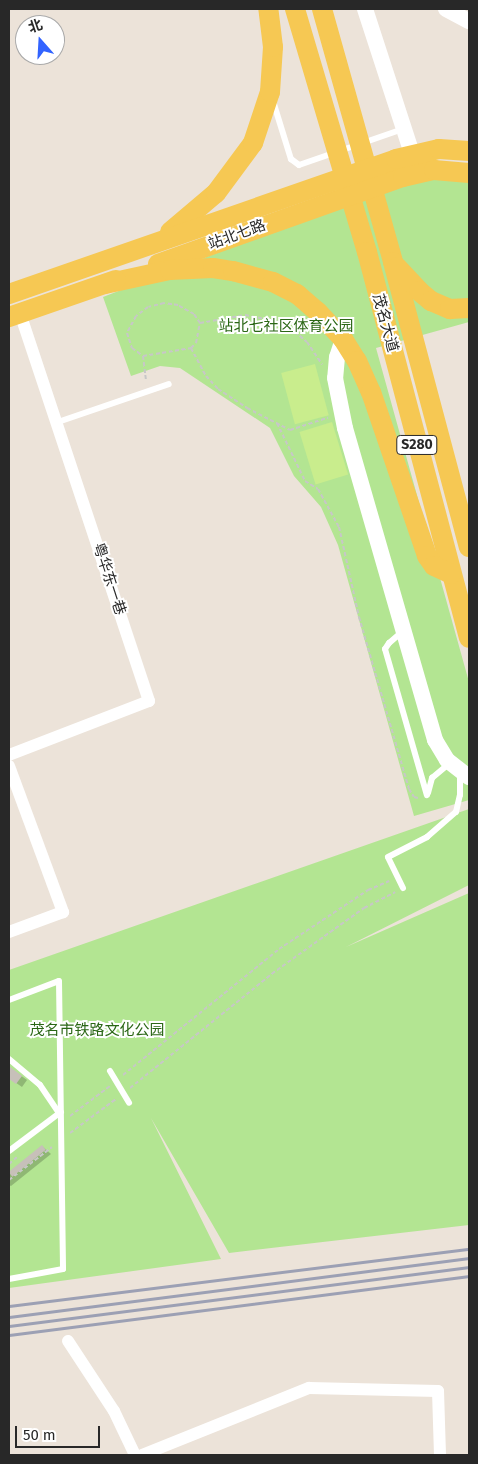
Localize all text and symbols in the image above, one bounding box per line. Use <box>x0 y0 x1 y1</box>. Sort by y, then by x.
north arrow <box>15 15 65 65</box>
text: 北 <box>26 16 45 37</box>
street label: 站北七路 <box>206 216 268 254</box>
street label: 茂名大道 <box>369 292 401 354</box>
park label: 站北七社区体育公园 <box>219 318 353 336</box>
road number: S280 <box>396 434 438 456</box>
street label: 粤华东一巷 <box>89 541 129 617</box>
park label: 茂名市铁路文化公园 <box>30 1022 164 1040</box>
scale bar <box>18 1416 102 1448</box>
text: 50 m <box>23 1426 56 1444</box>

